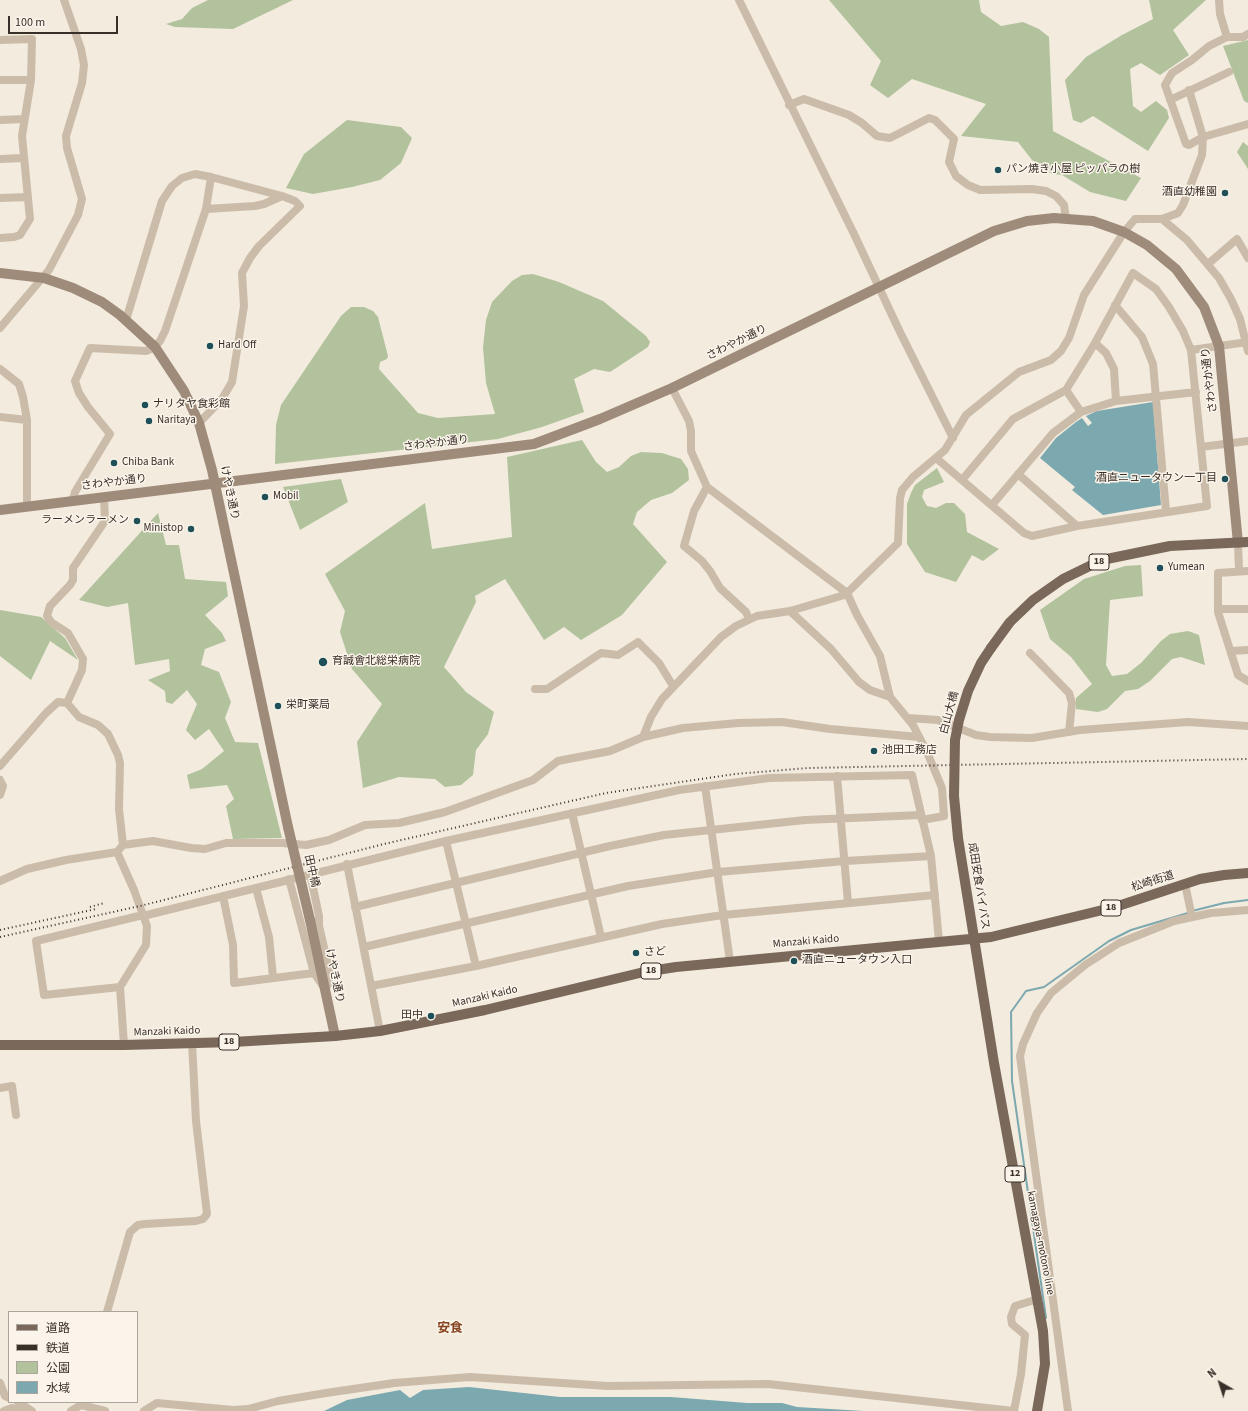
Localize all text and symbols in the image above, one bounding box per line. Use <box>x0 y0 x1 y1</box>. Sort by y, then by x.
scale bar <box>10 8 120 34</box>
text: 100 m <box>15 14 45 31</box>
place label: パン焼き小屋 ピッパラの樹 <box>1006 163 1140 177</box>
marker: パン焼き小屋 ピッパラの樹 <box>993 165 1003 175</box>
place label: 酒直幼稚園 <box>1162 186 1217 200</box>
marker: 酒直幼稚園 <box>1220 188 1230 198</box>
street label: さわやか通り <box>704 323 770 363</box>
place label: Hard Off <box>218 339 256 353</box>
marker: Hard Off <box>205 341 215 351</box>
street label: さわやか通り <box>1199 346 1221 414</box>
place label: ナリタヤ食彩館 <box>153 398 230 412</box>
marker: ナリタヤ食彩館 <box>140 400 150 410</box>
place label: Naritaya <box>157 414 196 428</box>
marker: Naritaya <box>144 416 154 426</box>
street label: さわやか通り <box>402 433 470 455</box>
place label: Chiba Bank <box>122 456 174 470</box>
marker: Chiba Bank <box>109 458 119 468</box>
street label: けやき通り <box>217 465 241 521</box>
street label: さわやか通り <box>80 472 148 494</box>
place label: 酒直ニュータウン一丁目 <box>1096 472 1217 486</box>
marker: 酒直ニュータウン一丁目 <box>1220 474 1230 484</box>
place label: Mobil <box>273 490 299 504</box>
marker: Mobil <box>260 492 270 502</box>
place label: ラーメンラーメン <box>41 514 129 528</box>
marker: ラーメンラーメン <box>132 516 142 526</box>
place label: Ministop <box>144 522 183 536</box>
marker: Ministop <box>186 524 196 534</box>
road number: 18 <box>1089 554 1109 570</box>
place label: Yumean <box>1168 561 1205 575</box>
marker: Yumean <box>1155 563 1165 573</box>
place label: 育誠會北総栄病院 <box>332 655 420 669</box>
marker: 育誠會北総栄病院 <box>317 656 329 668</box>
street label: 白山大橋 <box>938 690 962 736</box>
place label: 栄町薬局 <box>286 699 330 713</box>
marker: 栄町薬局 <box>273 701 283 711</box>
place label: 池田工務店 <box>882 744 937 758</box>
marker: 池田工務店 <box>869 746 879 756</box>
street label: 成田安食バイパス <box>965 842 991 930</box>
street label: 田中橋 <box>301 853 321 889</box>
street label: 松崎街道 <box>1130 869 1176 895</box>
road number: 18 <box>1101 900 1121 916</box>
street label: Manzaki Kaido <box>772 933 840 951</box>
place label: さど <box>644 946 666 960</box>
street label: けやき通り <box>322 948 346 1004</box>
marker: さど <box>631 948 641 958</box>
place label: 酒直ニュータウン入口 <box>802 954 912 968</box>
marker: 酒直ニュータウン入口 <box>789 956 799 966</box>
road number: 18 <box>641 963 661 979</box>
street label: Manzaki Kaido <box>451 983 519 1011</box>
place label: 田中 <box>401 1009 423 1023</box>
marker: 田中 <box>426 1011 436 1021</box>
street label: Manzaki Kaido <box>134 1024 200 1040</box>
road number: 18 <box>219 1034 239 1050</box>
road number: 12 <box>1005 1166 1025 1182</box>
street label: kamagaya-motono line <box>1023 1190 1057 1296</box>
legend <box>8 1311 138 1403</box>
text: 道路 <box>46 1320 70 1337</box>
district label: 安食 <box>437 1321 463 1337</box>
text: 鉄道 <box>46 1340 70 1357</box>
text: 公園 <box>46 1360 70 1377</box>
north arrow <box>1200 1363 1240 1403</box>
text: N <box>1205 1365 1220 1381</box>
text: 水域 <box>46 1380 70 1397</box>

